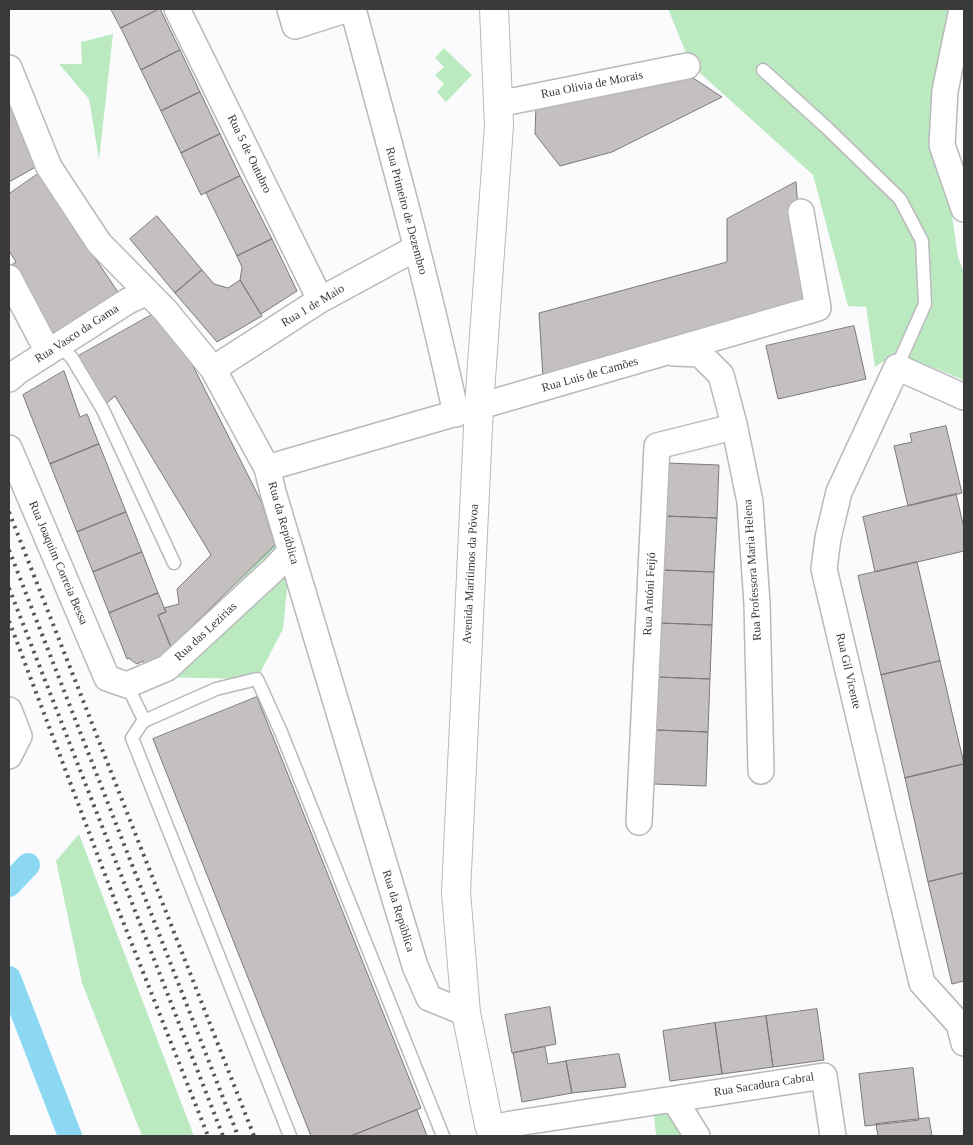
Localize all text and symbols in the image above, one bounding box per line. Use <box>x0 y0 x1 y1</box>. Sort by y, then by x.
street label: Rua Olivia de Morais <box>540 68 644 102</box>
street label: Rua 5 de Outubro <box>224 112 274 196</box>
street label: Rua Primeiro de Dezembro <box>382 146 430 276</box>
street label: Rua 1 de Maio <box>279 282 347 330</box>
street label: Rua Vasco da Gama <box>32 302 122 366</box>
street label: Rua Luis de Camões <box>540 354 640 396</box>
street label: Rua da República <box>264 480 302 566</box>
street label: Rua Joaquim Correia Bessa <box>25 499 91 627</box>
street label: Rua Professora Maria Helena <box>741 499 765 641</box>
street label: Avenida Marítimos da Póvoa <box>460 504 482 644</box>
street label: Rua Antóni Feijó <box>641 552 659 636</box>
street label: Rua das Lezirias <box>172 599 240 665</box>
street label: Rua Gil Vicente <box>832 632 864 710</box>
street label: Rua da República <box>379 868 417 954</box>
street label: Rua Sacadura Cabral <box>713 1070 815 1100</box>

